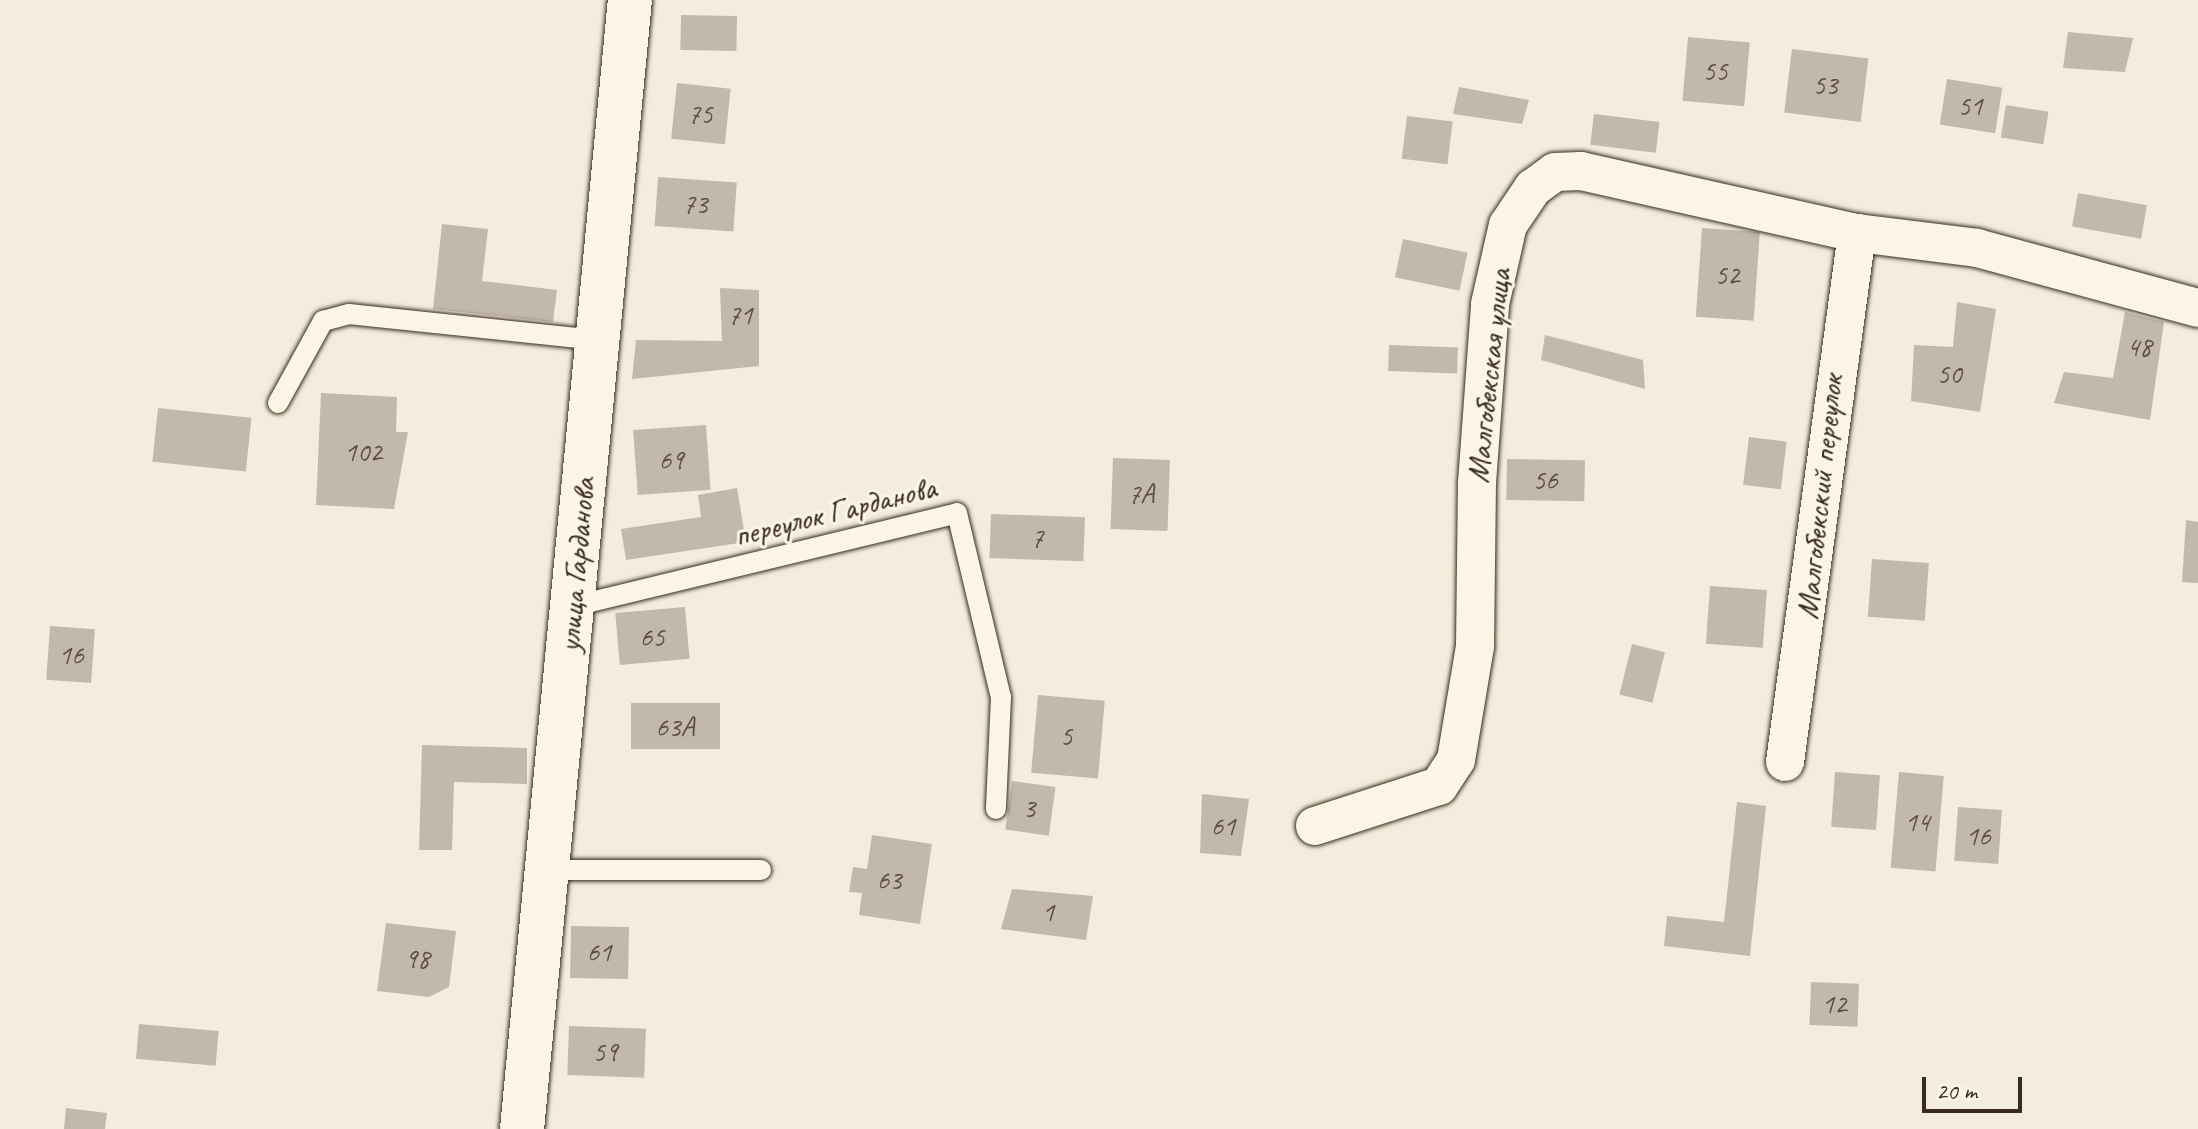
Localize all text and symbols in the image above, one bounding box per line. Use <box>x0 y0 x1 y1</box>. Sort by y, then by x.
house number: 55 <box>1702 54 1728 88</box>
house number: 53 <box>1812 68 1838 102</box>
house number: 51 <box>1957 89 1983 123</box>
house number: 75 <box>687 97 713 131</box>
house number: 73 <box>682 187 708 221</box>
house number: 52 <box>1714 258 1740 292</box>
street label: Малгобекская улица <box>1459 266 1519 486</box>
house number: 71 <box>727 298 753 332</box>
house number: 48 <box>2126 330 2152 364</box>
house number: 50 <box>1936 357 1962 391</box>
street label: Малгобекский переулок <box>1788 373 1852 621</box>
house number: 102 <box>344 435 382 469</box>
house number: 69 <box>658 443 684 477</box>
house number: 56 <box>1532 463 1558 497</box>
street label: переулок Гарданова <box>733 469 937 555</box>
street label: улица Гарданова <box>550 477 604 653</box>
house number: 7А <box>1128 477 1154 511</box>
house number: 7 <box>1031 521 1043 555</box>
house number: 65 <box>639 620 665 654</box>
house number: 16 <box>58 638 84 672</box>
house number: 63А <box>655 710 695 744</box>
house number: 5 <box>1060 719 1072 753</box>
house number: 3 <box>1023 791 1035 825</box>
house number: 14 <box>1904 805 1930 839</box>
house number: 61 <box>1210 809 1236 843</box>
house number: 16 <box>1965 819 1991 853</box>
house number: 63 <box>876 863 902 897</box>
house number: 1 <box>1042 895 1054 929</box>
house number: 61 <box>586 935 612 969</box>
house number: 98 <box>404 942 430 976</box>
house number: 12 <box>1821 987 1847 1021</box>
house number: 59 <box>592 1035 618 1069</box>
scale bar <box>1926 1061 2026 1111</box>
text: 20 m <box>1936 1076 1977 1106</box>

